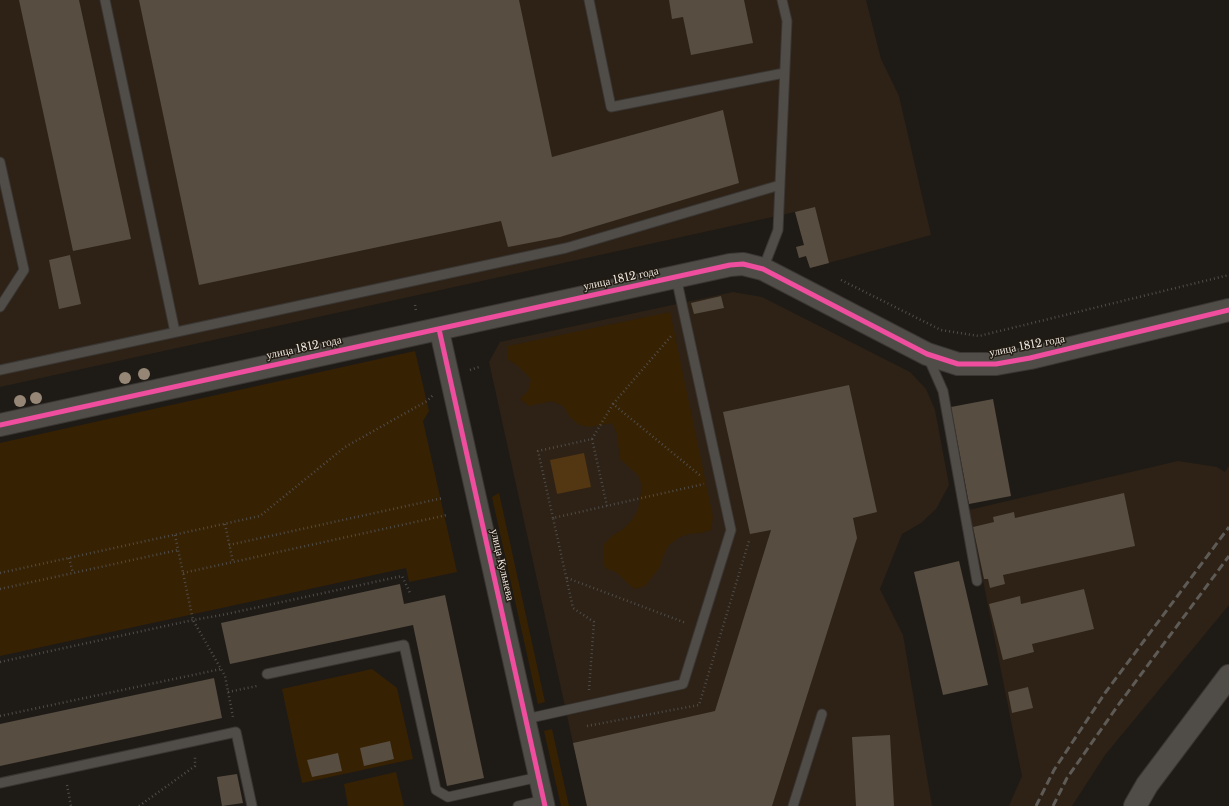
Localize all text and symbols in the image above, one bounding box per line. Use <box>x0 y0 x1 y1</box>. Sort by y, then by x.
street label: улица 1812 года <box>582 265 660 293</box>
street label: улица 1812 года <box>988 332 1066 360</box>
street label: улица 1812 года <box>265 334 343 362</box>
street label: улица Кульнева <box>487 528 517 602</box>

